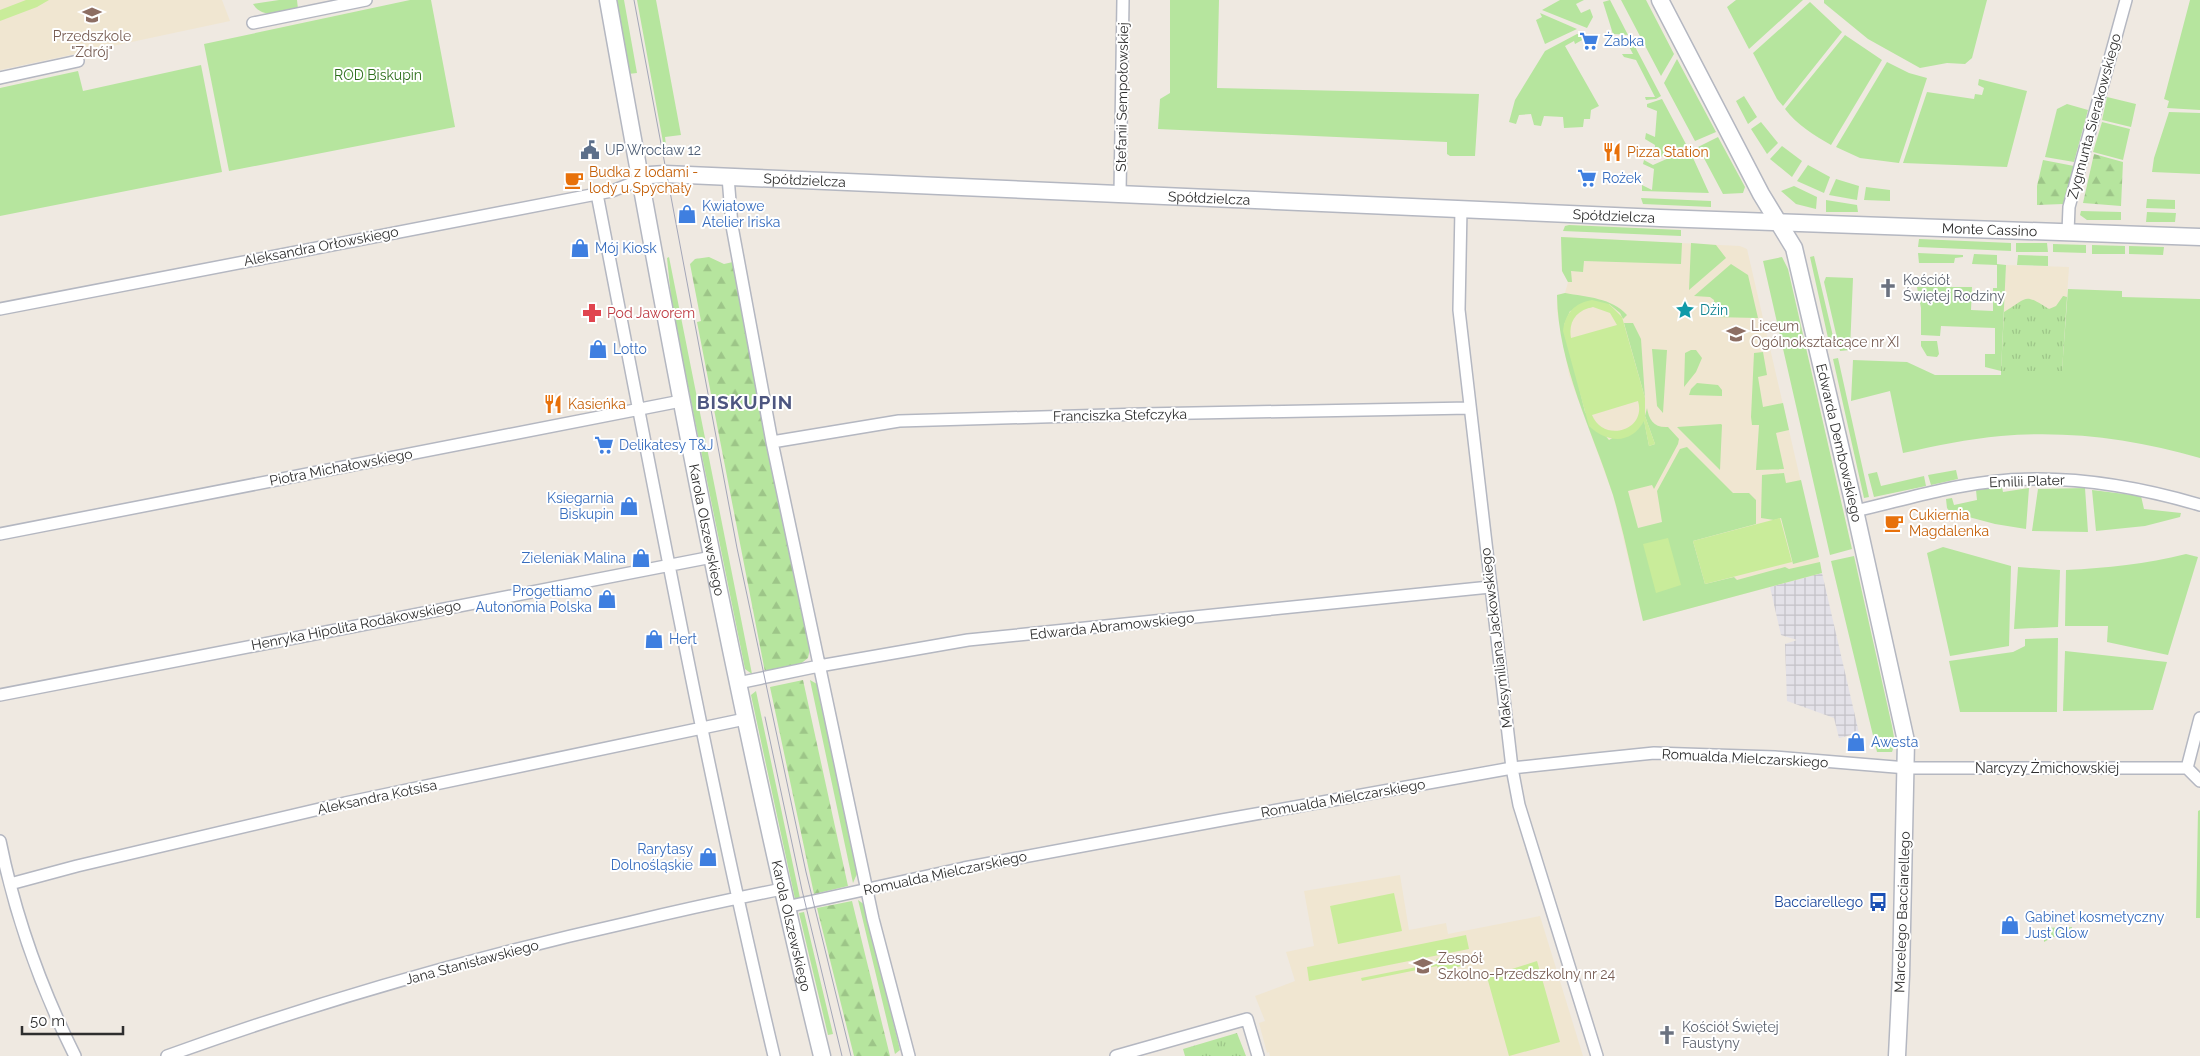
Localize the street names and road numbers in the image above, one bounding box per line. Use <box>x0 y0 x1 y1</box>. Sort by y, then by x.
street label: Stefanii Sempołowskiej <box>1113 22 1131 172</box>
street label: Zygmunta Sierakowskiego <box>2064 31 2124 201</box>
street label: Spółdzielcza <box>763 170 846 190</box>
street label: Spółdzielcza <box>1168 188 1251 208</box>
street label: Spółdzielcza <box>1572 206 1655 226</box>
street label: Monte Cassino <box>1942 220 2038 239</box>
street label: Aleksandra Orłowskiego <box>242 223 400 269</box>
street label: Edwarda Dembowskiego <box>1813 362 1865 523</box>
street label: Franciszka Stefczyka <box>1053 406 1187 424</box>
street label: Piotra Michałowskiego <box>268 445 414 489</box>
street label: Karola Olszewskiego <box>686 462 728 597</box>
street label: Emilii Plater <box>1989 472 2065 490</box>
street label: Maksymiliana Jackowskiego <box>1477 547 1515 729</box>
street label: Henryka Hipolita Rodakowskiego <box>250 597 462 653</box>
street label: Edwarda Abramowskiego <box>1029 609 1195 643</box>
street label: Romualda Mielczarskiego <box>1661 746 1829 770</box>
street label: Narcyzy Żmichowskiej <box>1975 758 2119 776</box>
street label: Aleksandra Kotsisa <box>316 776 438 818</box>
street label: Romualda Mielczarskiego <box>1260 776 1426 820</box>
street label: Marcelego Bacciarellego <box>1891 831 1913 993</box>
street label: Romualda Mielczarskiego <box>862 848 1028 898</box>
street label: Karola Olszewskiego <box>769 859 814 993</box>
street label: Jana Stanisławskiego <box>404 936 540 988</box>

